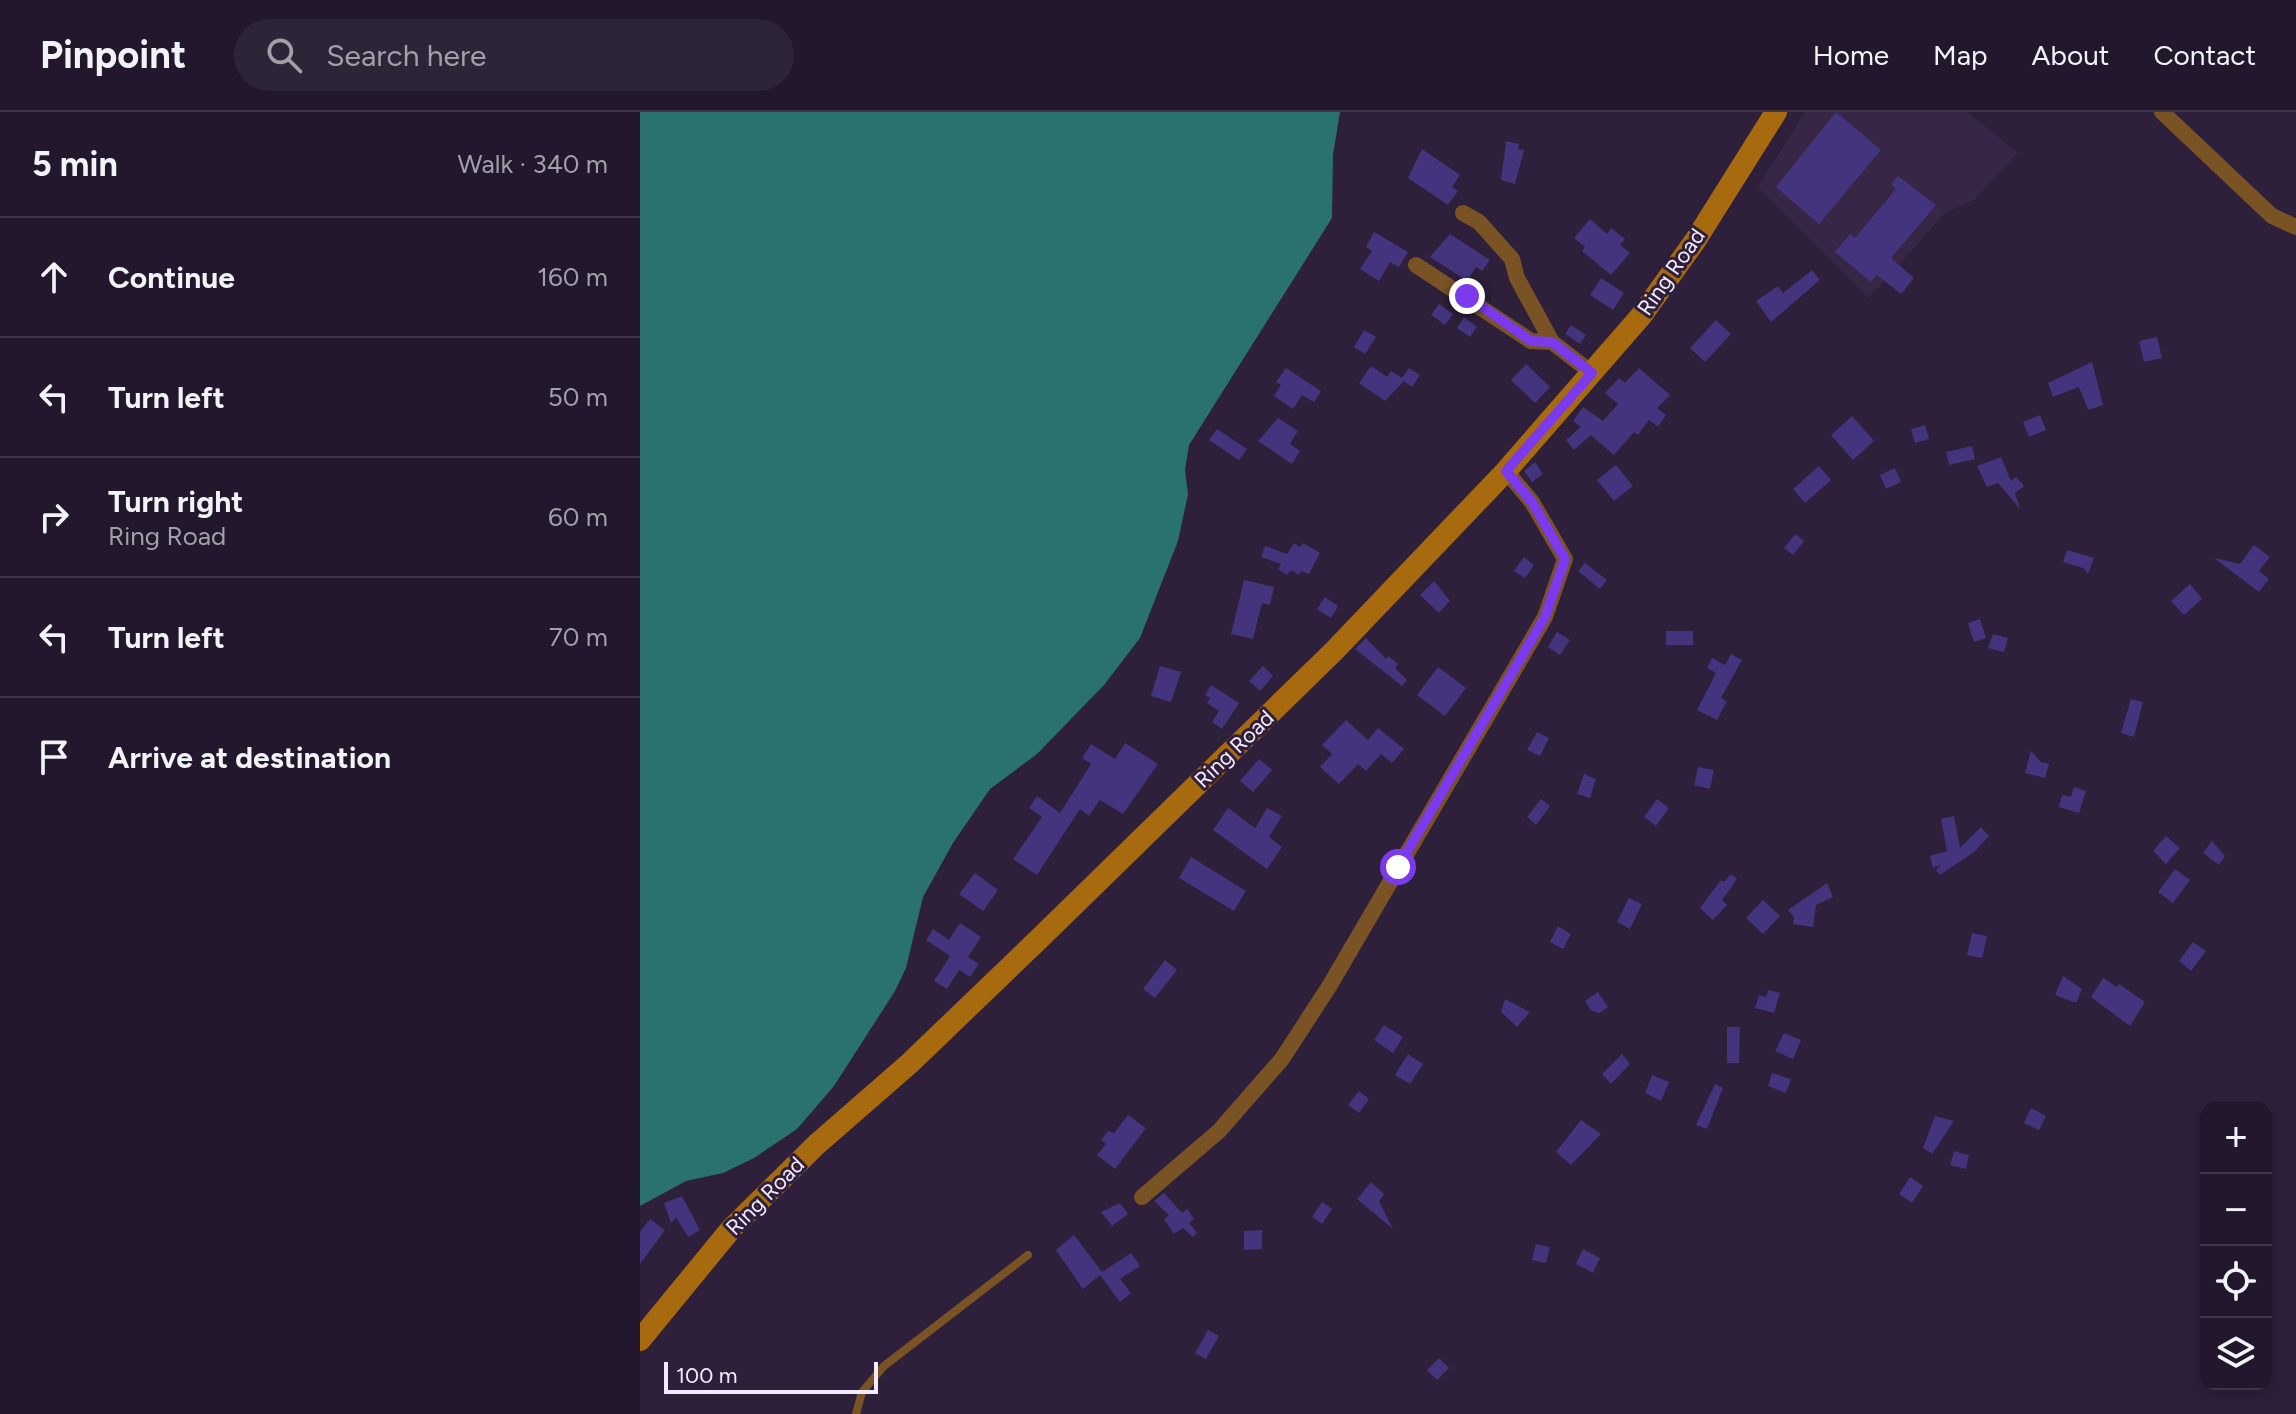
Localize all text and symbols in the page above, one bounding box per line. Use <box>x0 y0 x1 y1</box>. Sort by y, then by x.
search box <box>234 19 794 91</box>
text: Pinpoint <box>40 32 186 78</box>
icon: search <box>262 33 306 77</box>
text: Search here <box>326 37 486 74</box>
text: Home <box>1813 38 1889 72</box>
text: Map <box>1933 38 1988 72</box>
text: About <box>2032 38 2109 72</box>
text: Contact <box>2153 38 2256 72</box>
text: 5 min <box>32 144 118 185</box>
text: Walk · 340 m <box>458 148 608 180</box>
street label: Ring Road <box>1631 223 1711 321</box>
icon: ahead <box>32 255 76 299</box>
text: Continue <box>108 259 235 296</box>
text: 160 m <box>537 261 608 293</box>
route end <box>1449 278 1485 314</box>
icon: left <box>32 375 76 419</box>
text: Turn left <box>108 379 225 416</box>
text: 50 m <box>548 381 608 413</box>
text: Turn right <box>108 483 243 520</box>
icon: right <box>32 495 76 539</box>
text: 60 m <box>548 501 608 533</box>
text: Ring Road <box>108 520 226 552</box>
icon: left <box>32 615 76 659</box>
text: Turn left <box>108 619 225 656</box>
text: 70 m <box>549 621 608 653</box>
street label: Ring Road <box>1189 705 1279 793</box>
icon: arrive <box>32 735 76 779</box>
text: Arrive at destination <box>108 739 391 776</box>
route start <box>1380 849 1416 885</box>
map controls <box>2200 1102 2272 1390</box>
button: + <box>2200 1102 2272 1174</box>
street label: Ring Road <box>720 1151 810 1241</box>
button: − <box>2200 1174 2272 1246</box>
button: locate <box>2200 1246 2272 1318</box>
button: layers <box>2200 1318 2272 1390</box>
scale bar <box>664 1358 878 1394</box>
text: 100 m <box>676 1362 737 1389</box>

